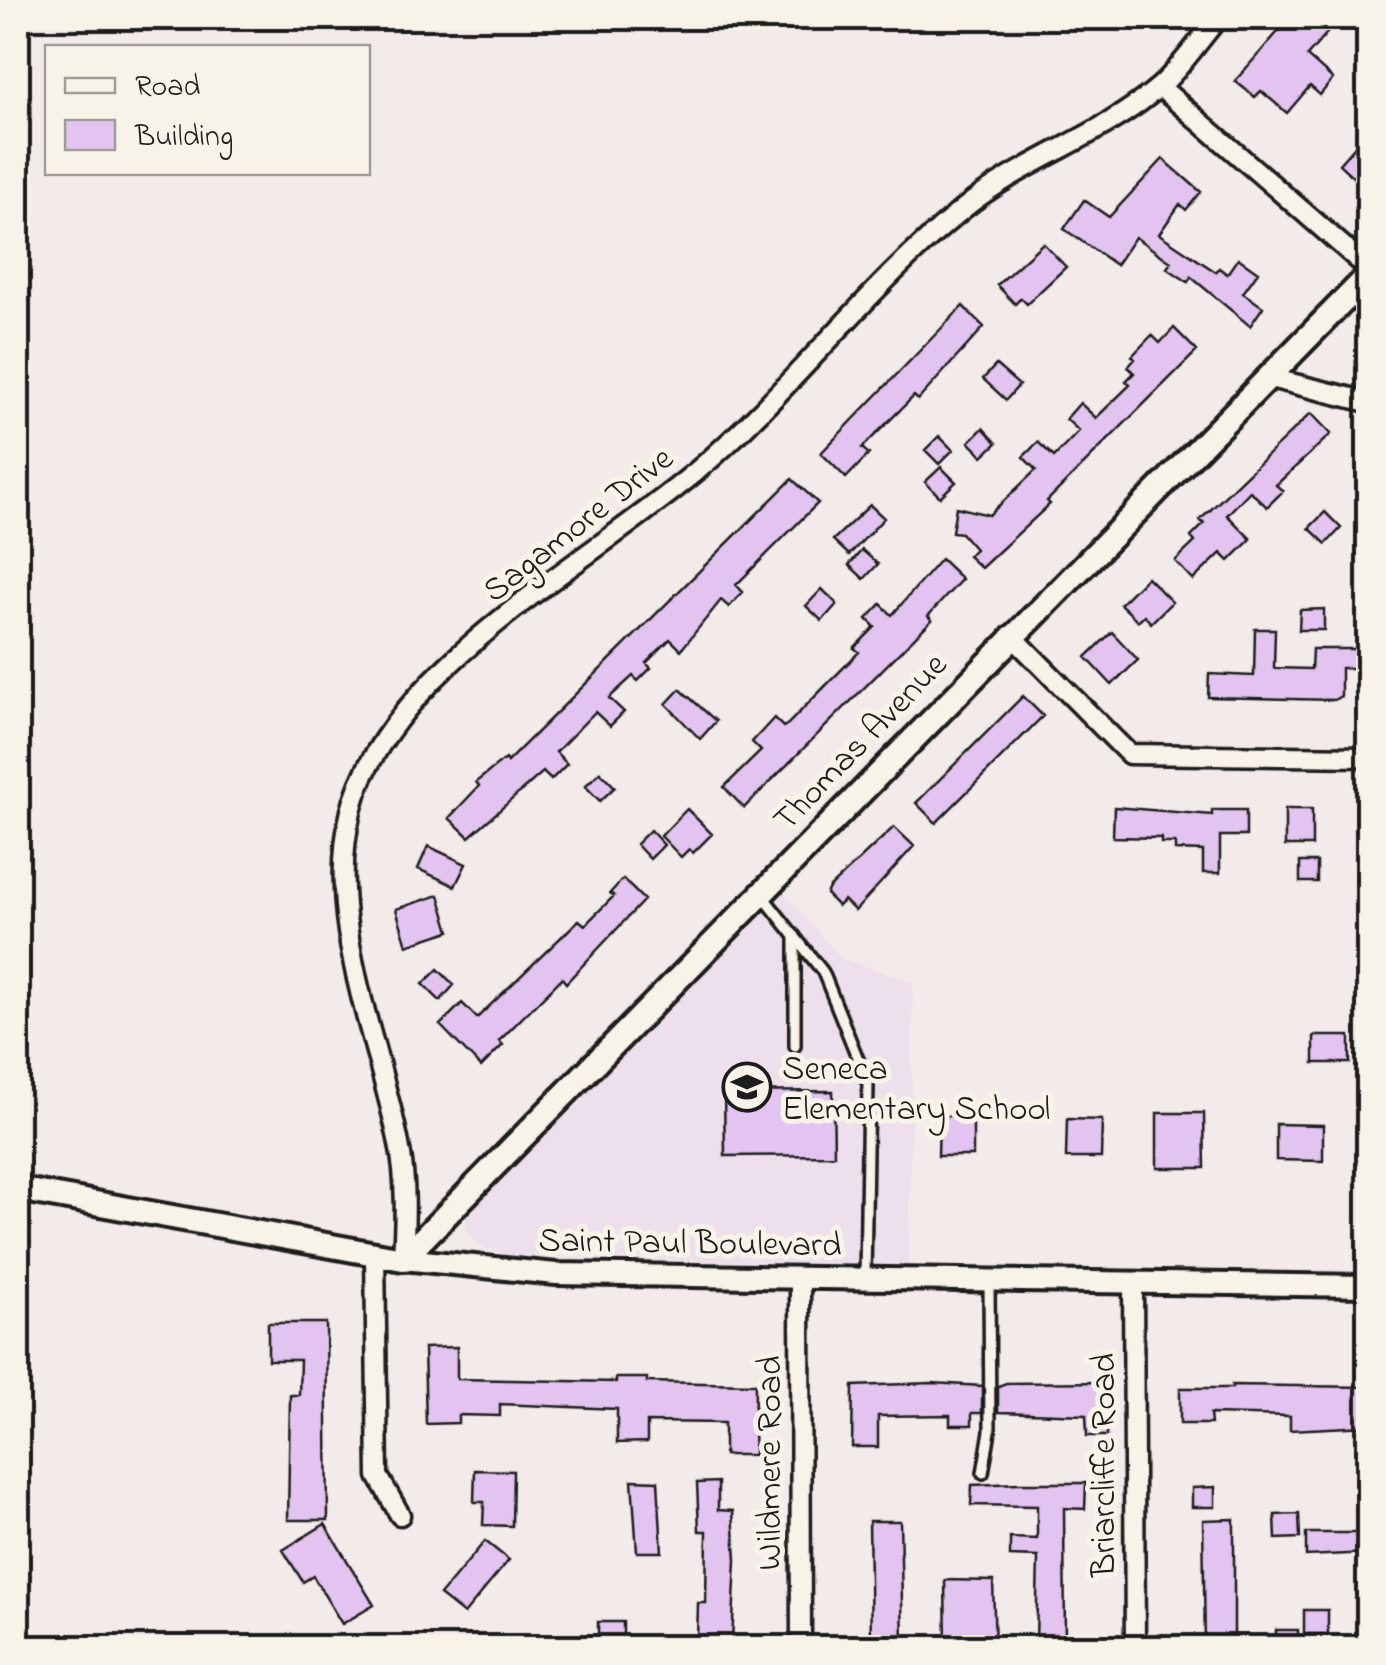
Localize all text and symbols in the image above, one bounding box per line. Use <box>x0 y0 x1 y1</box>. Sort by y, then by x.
legend <box>45 45 370 175</box>
text: Road <box>135 66 200 110</box>
text: Building <box>134 116 233 160</box>
street label: Sagamore Drive <box>473 435 686 617</box>
street label: Thomas Avenue <box>763 642 961 845</box>
place label: Seneca Elementary School <box>782 1045 1050 1136</box>
school or university icon: Seneca Elementary School <box>721 1061 773 1113</box>
street label: Saint Paul Boulevard <box>538 1216 842 1273</box>
street label: Briarcliffe Road <box>1080 1353 1131 1578</box>
street label: Wildmere Road <box>746 1356 797 1570</box>

